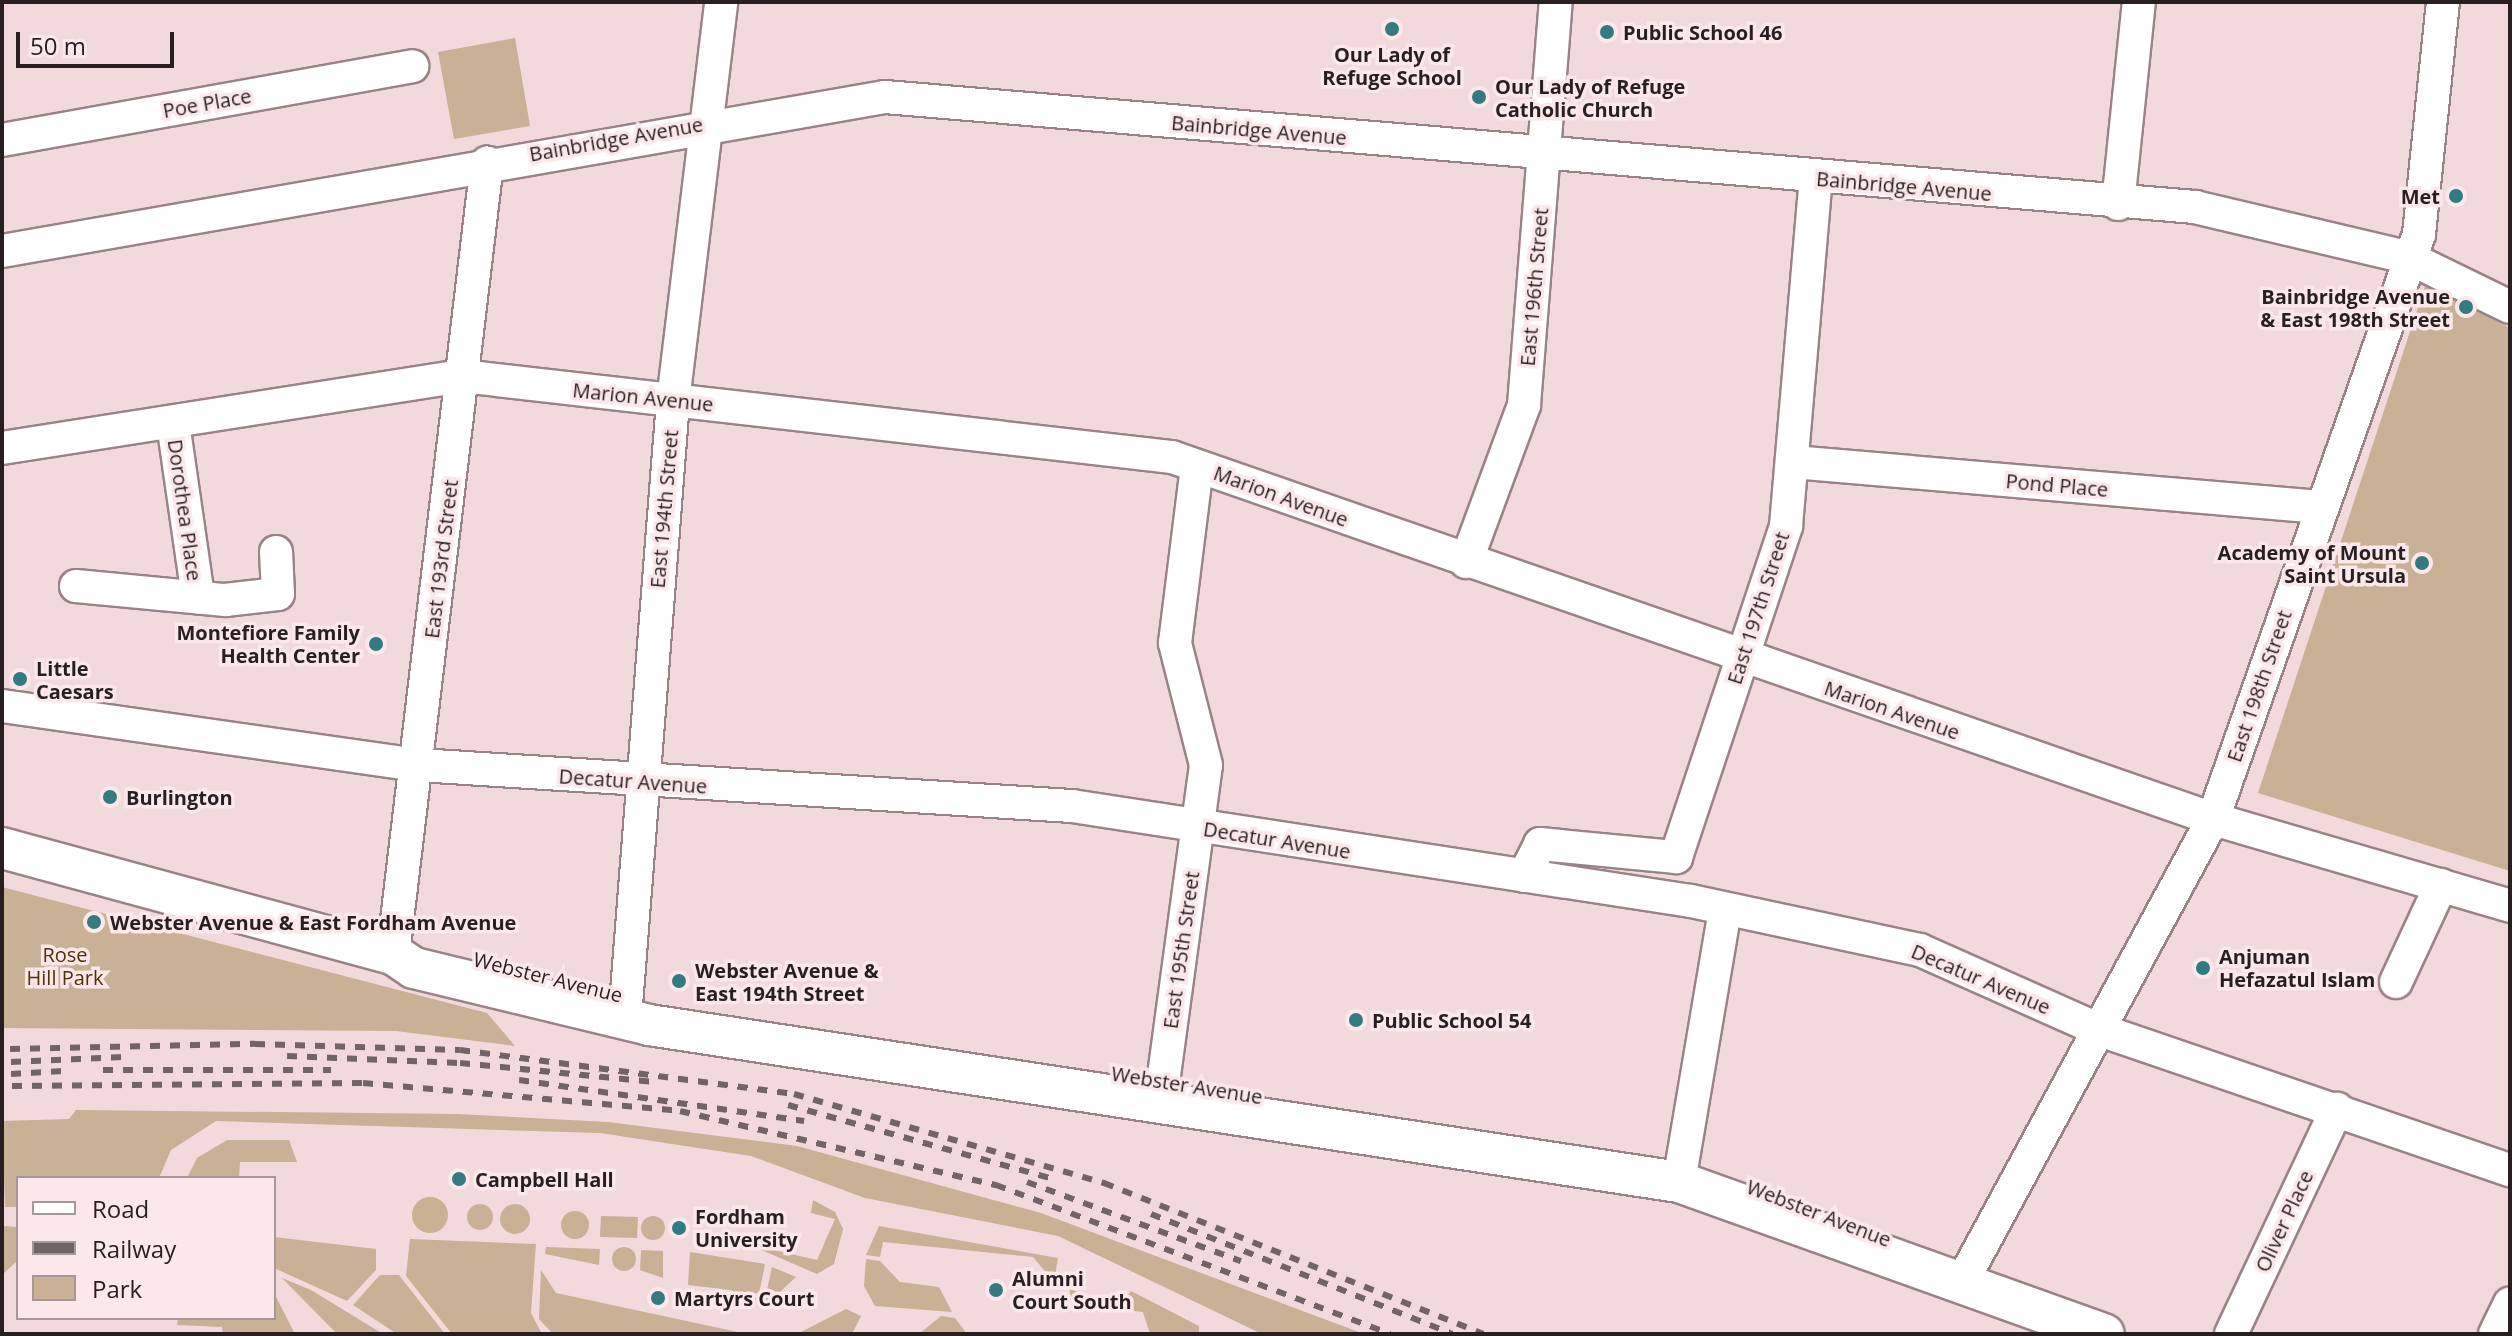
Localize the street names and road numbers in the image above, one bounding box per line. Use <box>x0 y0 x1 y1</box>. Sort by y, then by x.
street label: Poe Place <box>161 83 253 123</box>
street label: Bainbridge Avenue <box>1170 110 1348 150</box>
street label: Bainbridge Avenue <box>527 112 705 166</box>
street label: Bainbridge Avenue <box>1815 166 1993 206</box>
street label: East 196th Street <box>1515 207 1553 367</box>
street label: Marion Avenue <box>571 378 715 416</box>
street label: East 194th Street <box>645 429 683 589</box>
street label: Dorothea Place <box>163 438 207 582</box>
street label: Marion Avenue <box>1210 461 1352 531</box>
street label: Pond Place <box>2005 469 2109 501</box>
street label: East 193rd Street <box>419 478 463 640</box>
street label: East 197th Street <box>1722 529 1794 687</box>
street label: East 198th Street <box>2222 607 2296 765</box>
street label: Marion Avenue <box>1821 676 1963 744</box>
street label: Decatur Avenue <box>558 764 708 798</box>
street label: Decatur Avenue <box>1202 817 1352 863</box>
street label: East 195th Street <box>1158 870 1204 1030</box>
street label: Decatur Avenue <box>1908 939 2054 1019</box>
street label: Webster Avenue <box>471 947 625 1007</box>
street label: Webster Avenue <box>1110 1061 1264 1109</box>
street label: Oliver Place <box>2250 1166 2318 1276</box>
street label: Webster Avenue <box>1743 1174 1895 1252</box>

